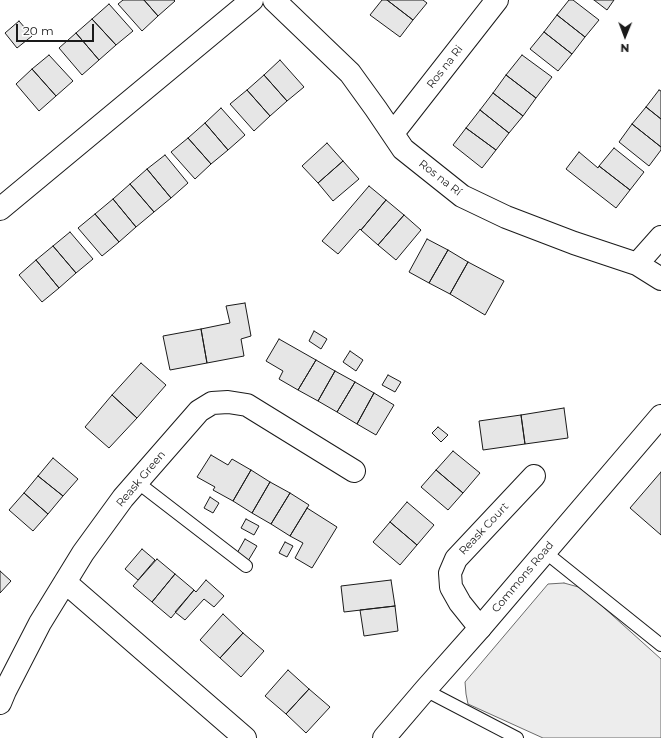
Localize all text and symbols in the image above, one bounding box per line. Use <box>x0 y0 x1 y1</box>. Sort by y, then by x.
scale bar <box>18 16 96 42</box>
north arrow <box>605 16 645 56</box>
text: 20 m <box>23 23 54 38</box>
text: N <box>620 41 629 55</box>
street label: Ros na Ri <box>424 43 466 91</box>
street label: Ros na Rí <box>416 157 464 199</box>
street label: Reask Green <box>114 448 168 510</box>
street label: Reask Court <box>456 500 512 558</box>
street label: Commons Road <box>489 539 557 615</box>

